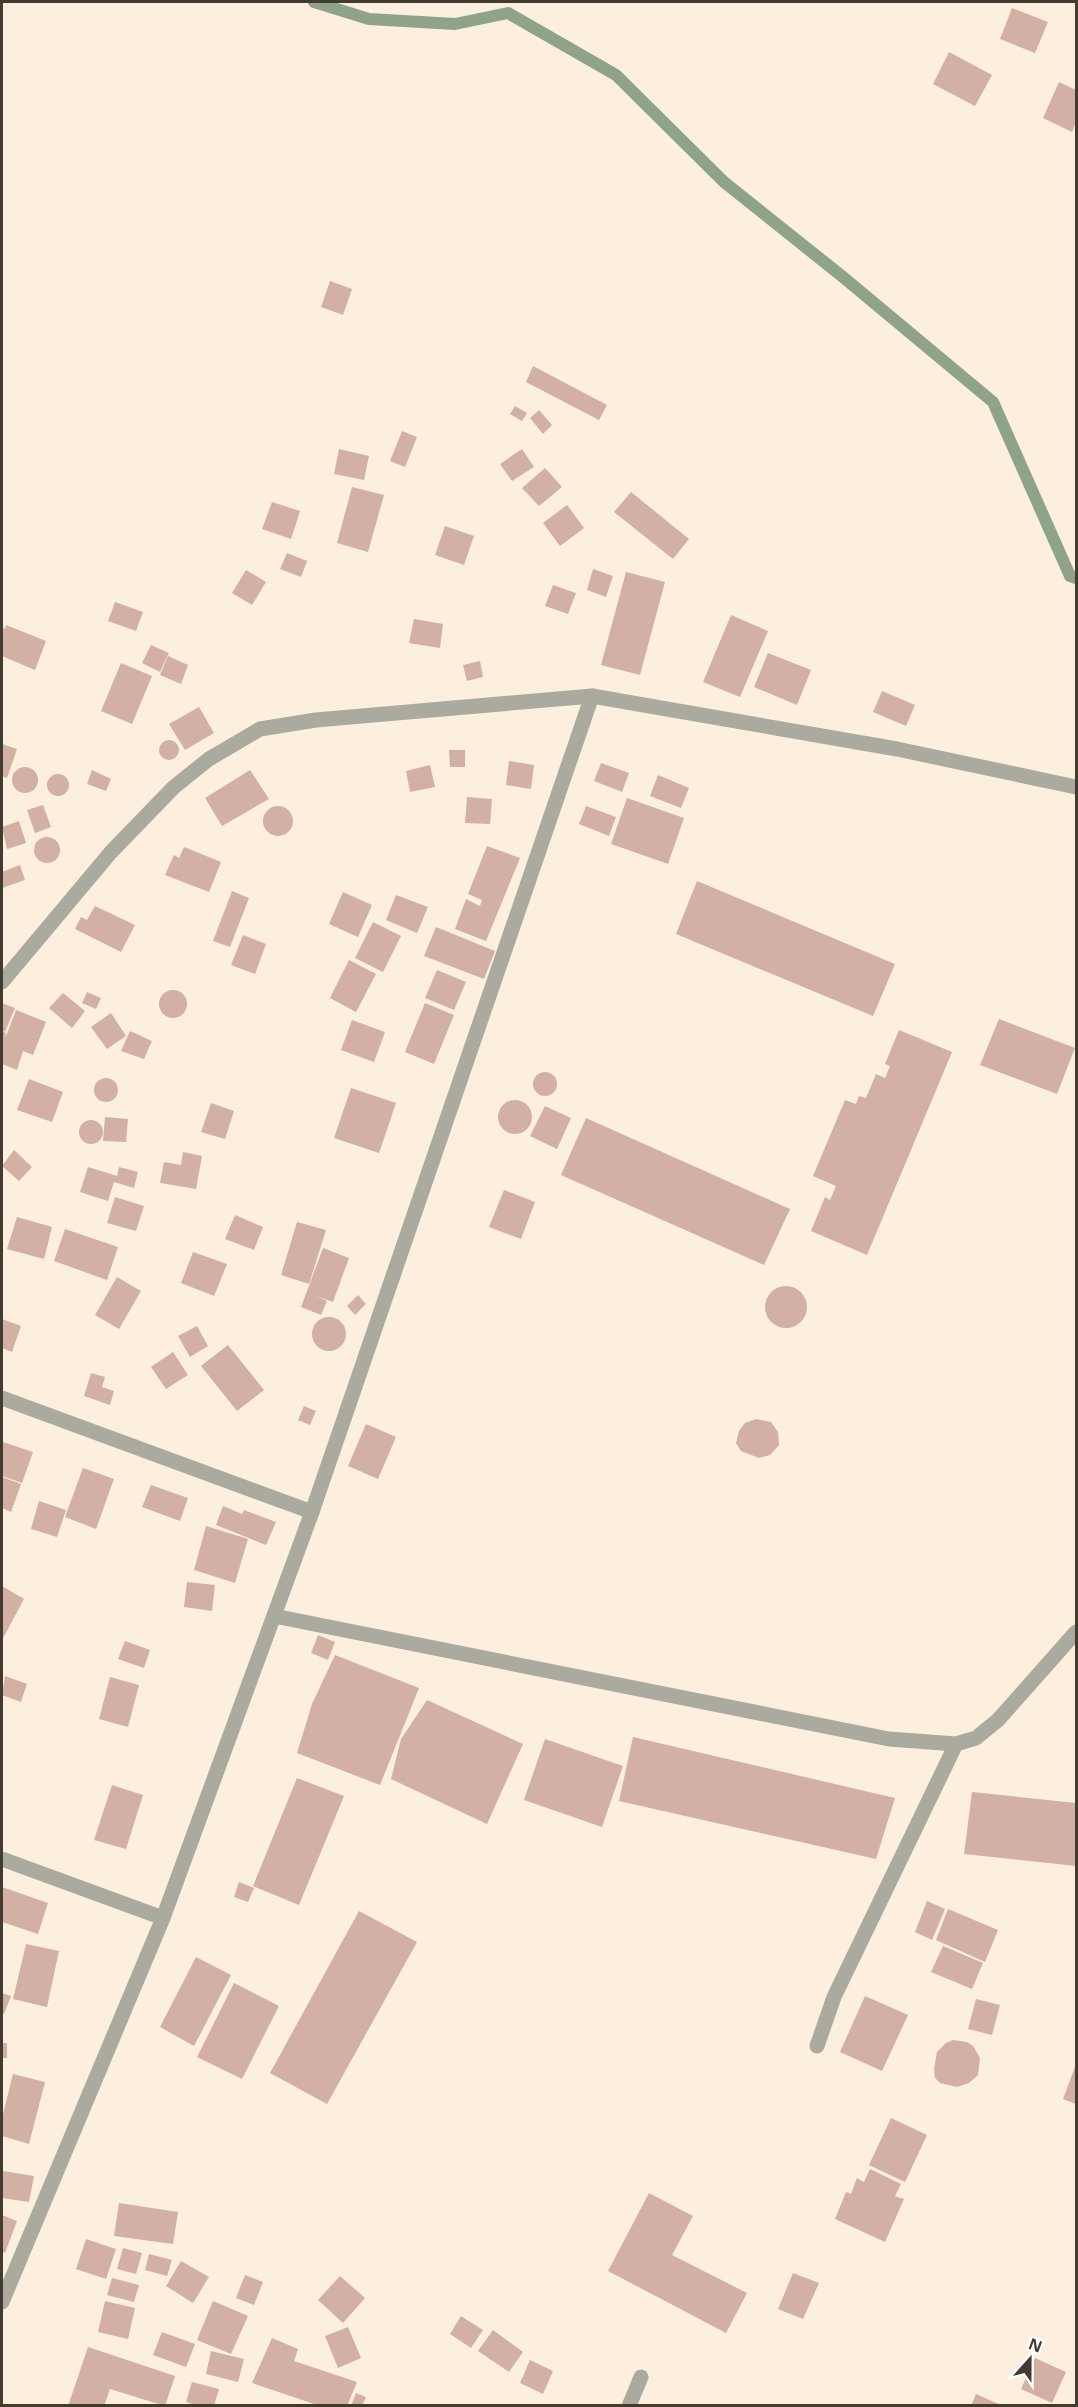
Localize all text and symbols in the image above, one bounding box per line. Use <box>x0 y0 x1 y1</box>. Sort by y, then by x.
north arrow <box>1000 2329 1060 2389</box>
text: N <box>1025 2332 1045 2358</box>

